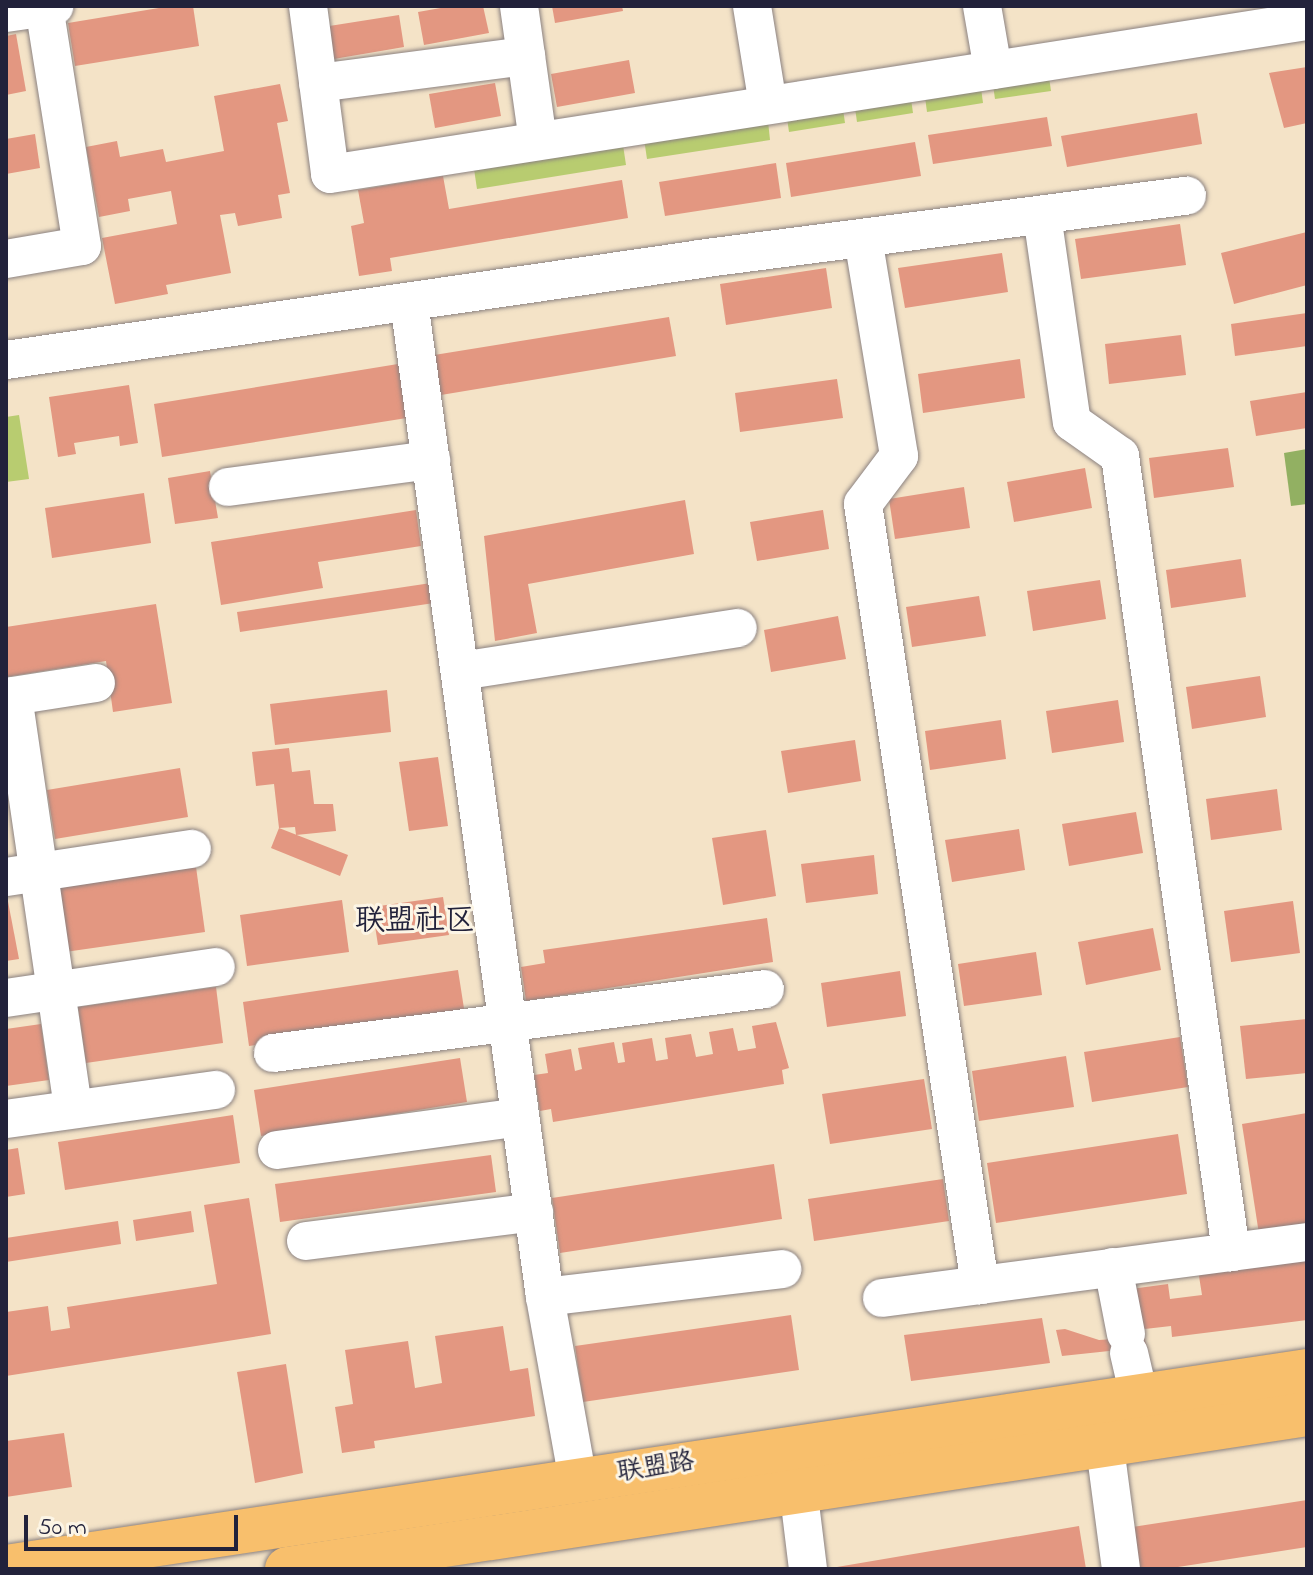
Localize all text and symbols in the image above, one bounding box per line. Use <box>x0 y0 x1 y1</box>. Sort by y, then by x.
district label: 联盟社区 <box>355 904 475 940</box>
street label: 联盟路 <box>615 1447 697 1491</box>
scale bar <box>28 1499 242 1549</box>
text: 50 m <box>38 1511 87 1546</box>

